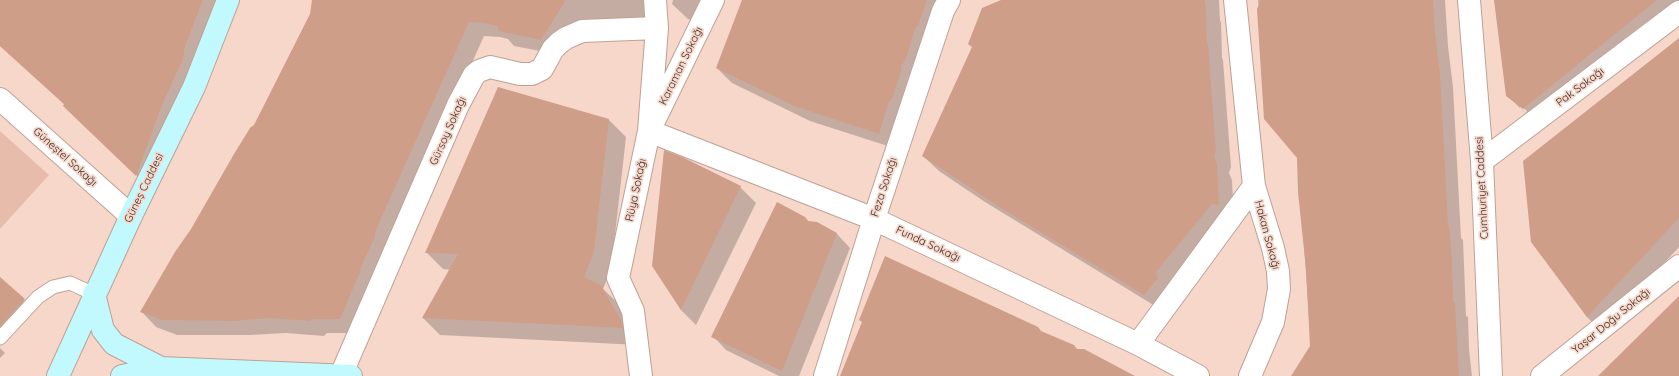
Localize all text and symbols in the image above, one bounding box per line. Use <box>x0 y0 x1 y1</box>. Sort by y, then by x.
street label: Karaman Sokağı <box>656 25 706 107</box>
street label: Pak Sokağı <box>1553 65 1607 109</box>
street label: Gürsoy Sokağı <box>427 95 469 167</box>
street label: Güneştel Sokağı <box>30 125 100 189</box>
street label: Cumhuriyet Caddesi <box>1473 136 1491 240</box>
street label: Güneş Caddesi <box>122 151 166 225</box>
street label: Feza Sokağı <box>868 156 900 218</box>
street label: Rüya Sokağı <box>623 157 649 223</box>
street label: Hakan Sokağı <box>1251 199 1283 271</box>
street label: Funda Sokağı <box>894 223 962 265</box>
street label: Yaşar Doğu Sokağı <box>1569 285 1653 357</box>

